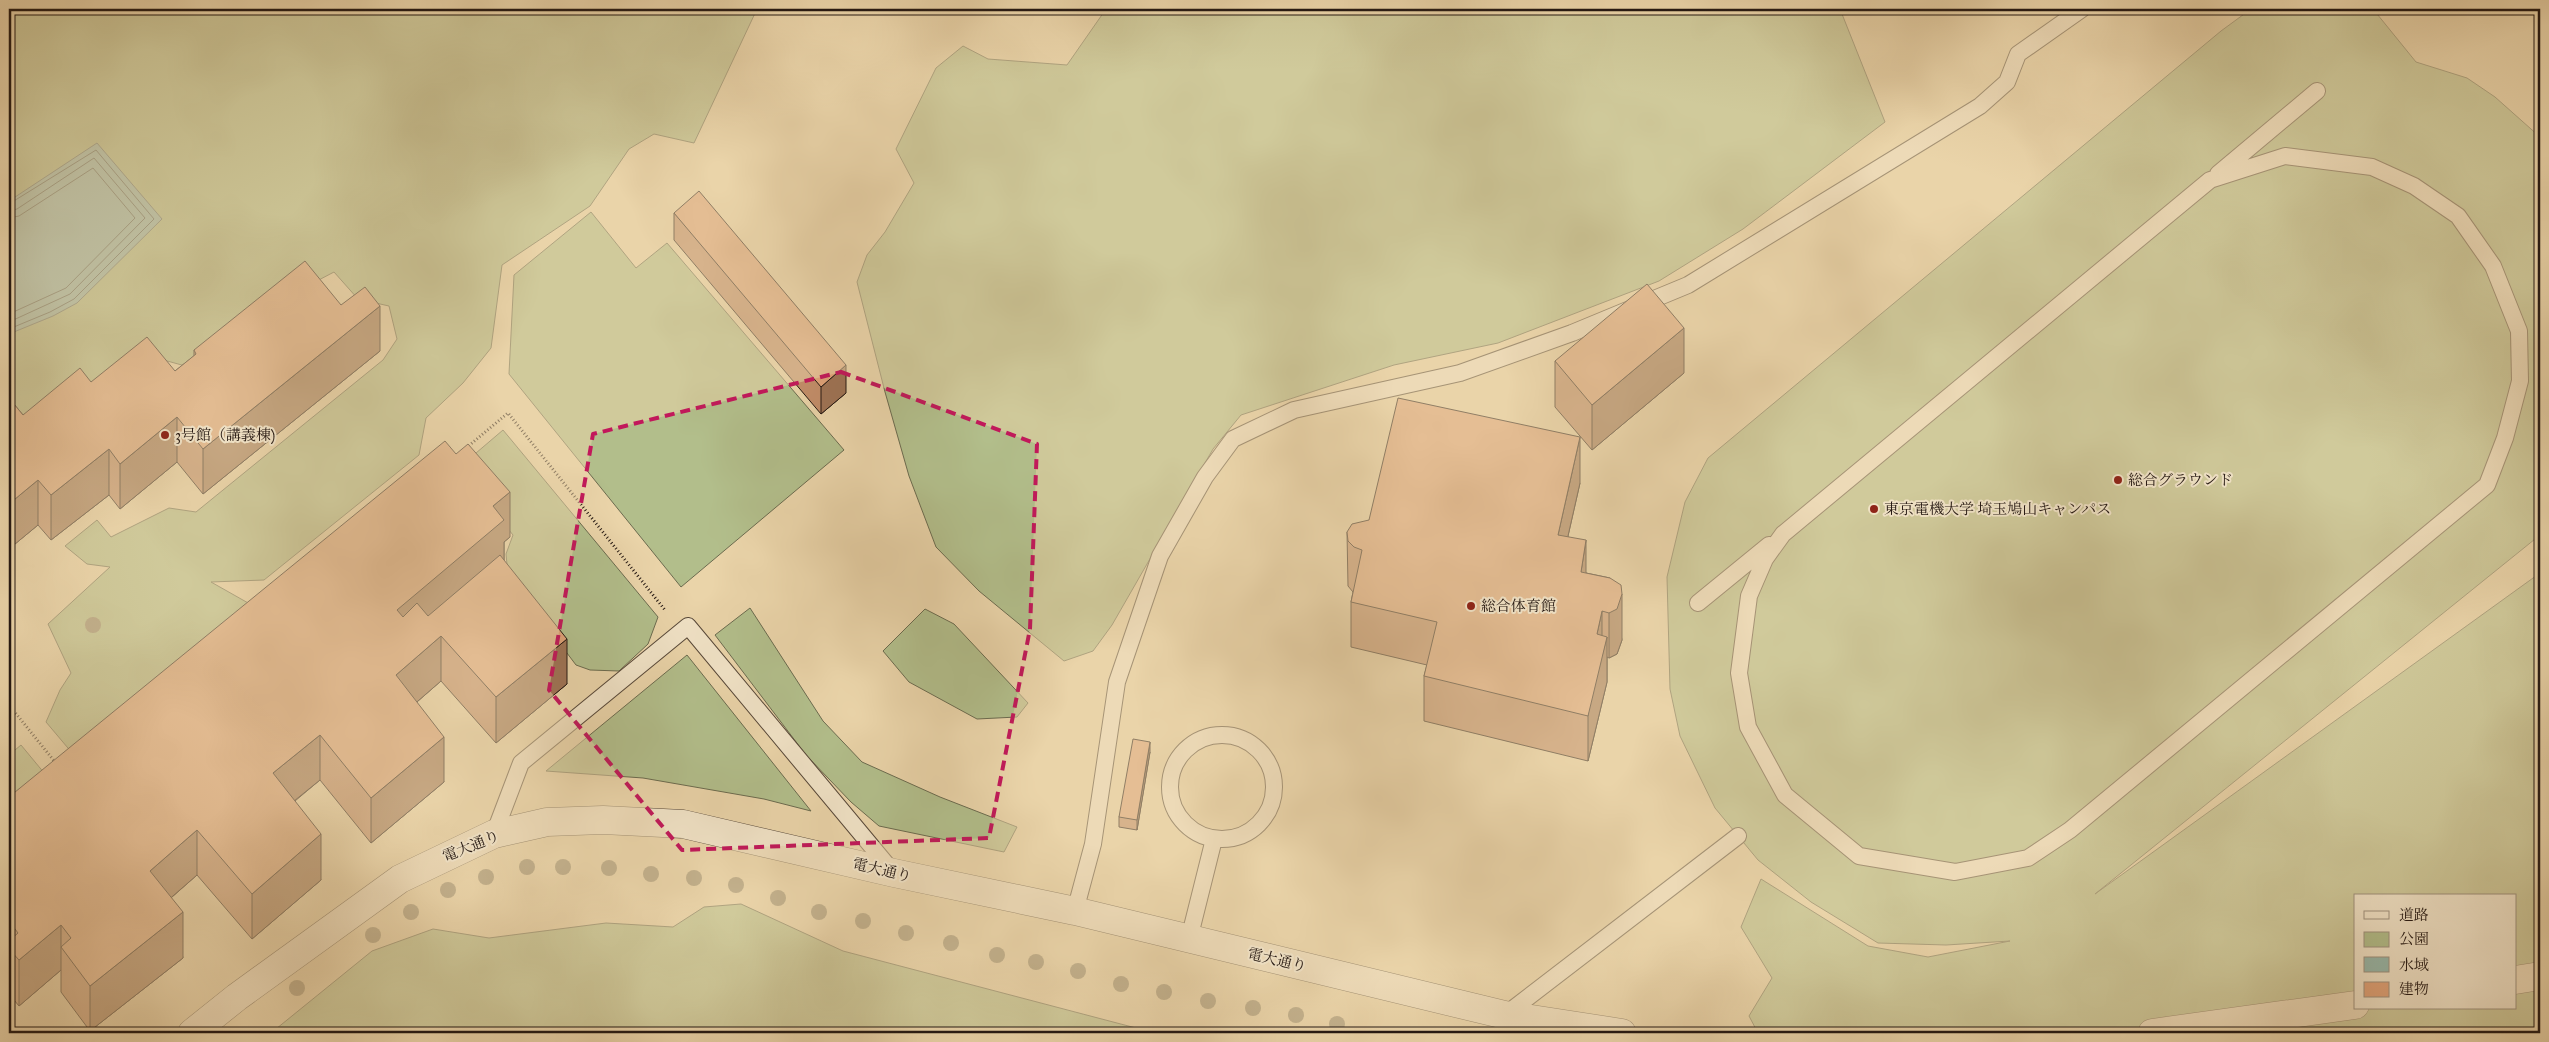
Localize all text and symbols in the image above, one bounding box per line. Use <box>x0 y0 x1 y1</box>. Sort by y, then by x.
place label: 3号館（講義棟) <box>175 426 275 445</box>
marker: 3号館（講義棟) <box>159 429 171 441</box>
place label: 総合グラウンド <box>2128 471 2233 489</box>
marker: 総合グラウンド <box>2112 474 2124 486</box>
place label: 東京電機大学 埼玉鳩山キャンパス <box>1884 500 2111 518</box>
marker: 東京電機大学 埼玉鳩山キャンパス <box>1868 503 1880 515</box>
place label: 総合体育館 <box>1481 597 1556 615</box>
marker: 総合体育館 <box>1465 600 1477 612</box>
street label: 電大通り <box>440 826 502 866</box>
street label: 電大通り <box>851 854 913 886</box>
legend <box>2354 894 2516 1010</box>
text: 道路 <box>2399 906 2429 924</box>
text: 公園 <box>2399 930 2429 948</box>
street label: 電大通り <box>1246 944 1308 976</box>
text: 水域 <box>2399 956 2429 974</box>
text: 建物 <box>2399 980 2429 998</box>

